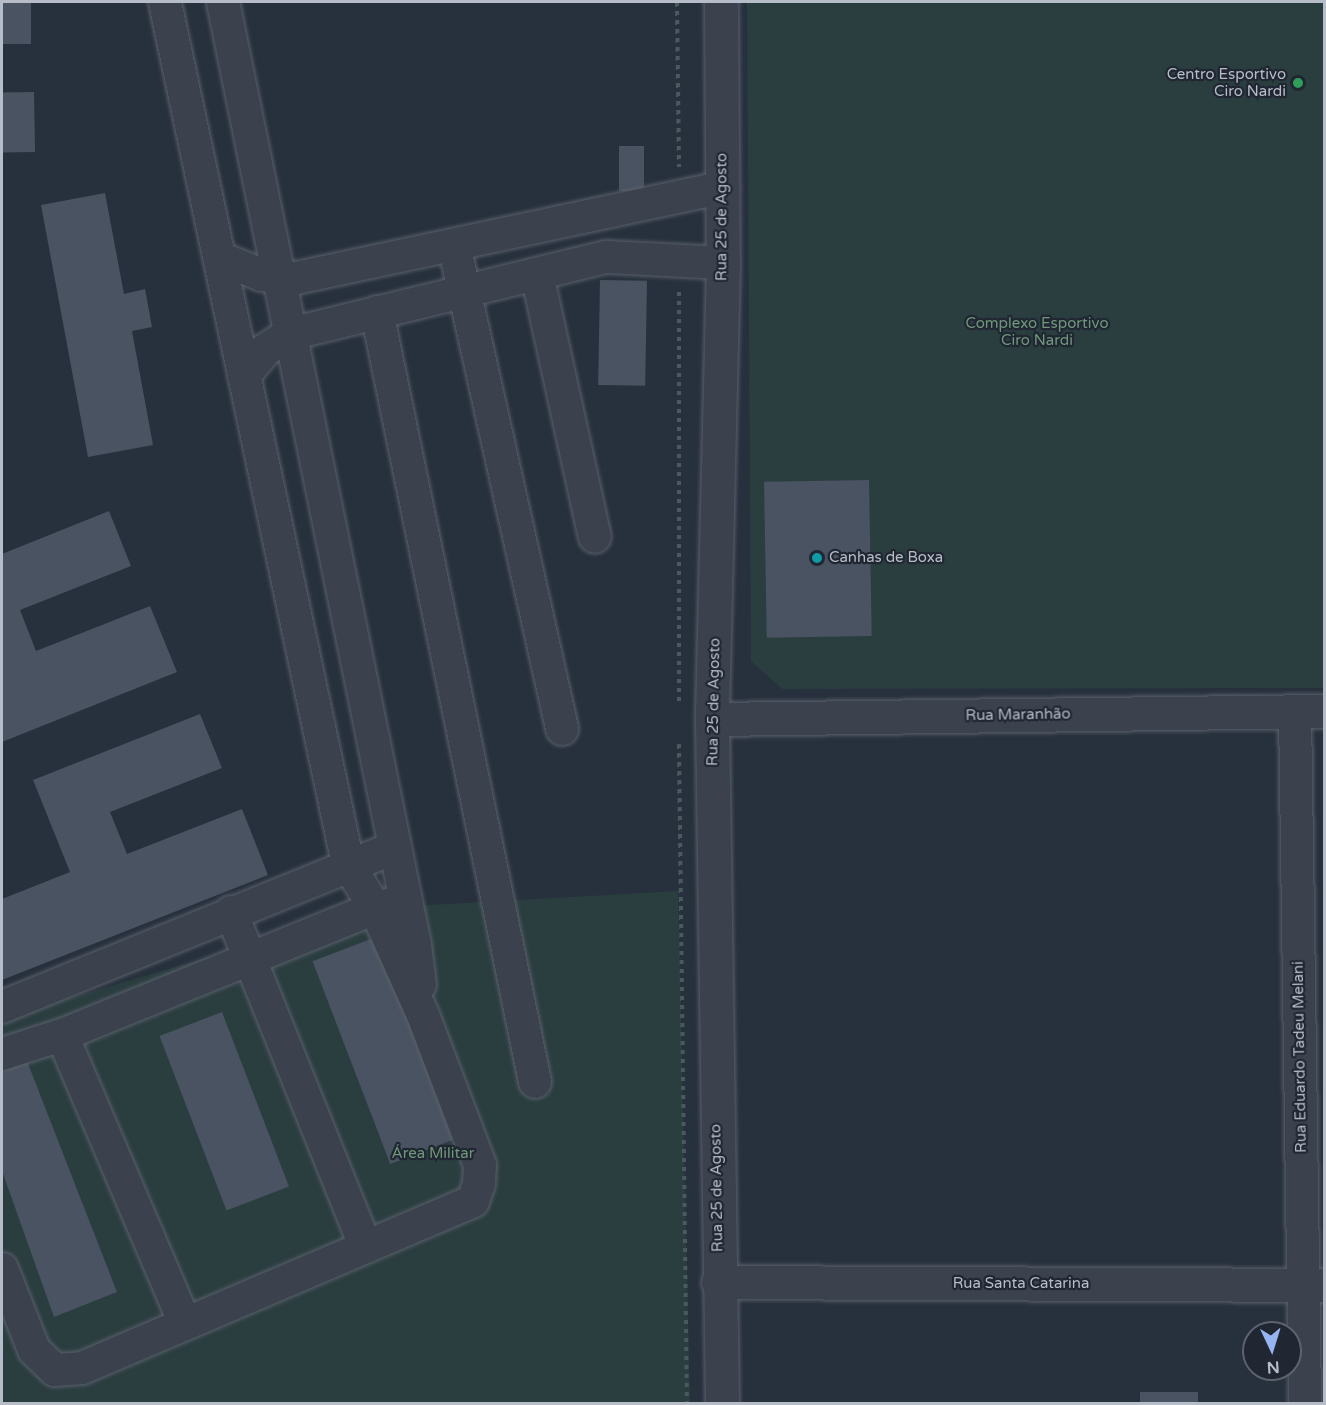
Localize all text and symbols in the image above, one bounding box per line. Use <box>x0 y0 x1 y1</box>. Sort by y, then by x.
place label: Centro Esportivo Ciro Nardi <box>1167 65 1286 100</box>
marker: Centro Esportivo Ciro Nardi <box>1291 76 1305 90</box>
street label: Rua 25 de Agosto <box>713 153 731 281</box>
park label: Complexo Esportivo Ciro Nardi <box>965 314 1109 349</box>
place label: Canhas de Boxa <box>829 549 943 567</box>
marker: Canhas de Boxa <box>810 551 824 565</box>
street label: Rua 25 de Agosto <box>704 638 724 766</box>
street label: Rua Maranhão <box>965 705 1071 725</box>
street label: Rua Eduardo Tadeu Melani <box>1289 961 1311 1153</box>
street label: Rua 25 de Agosto <box>707 1124 727 1252</box>
park label: Área Militar <box>392 1145 474 1163</box>
street label: Rua Santa Catarina <box>953 1275 1089 1293</box>
north arrow <box>1242 1321 1302 1381</box>
text: N <box>1266 1357 1280 1377</box>

